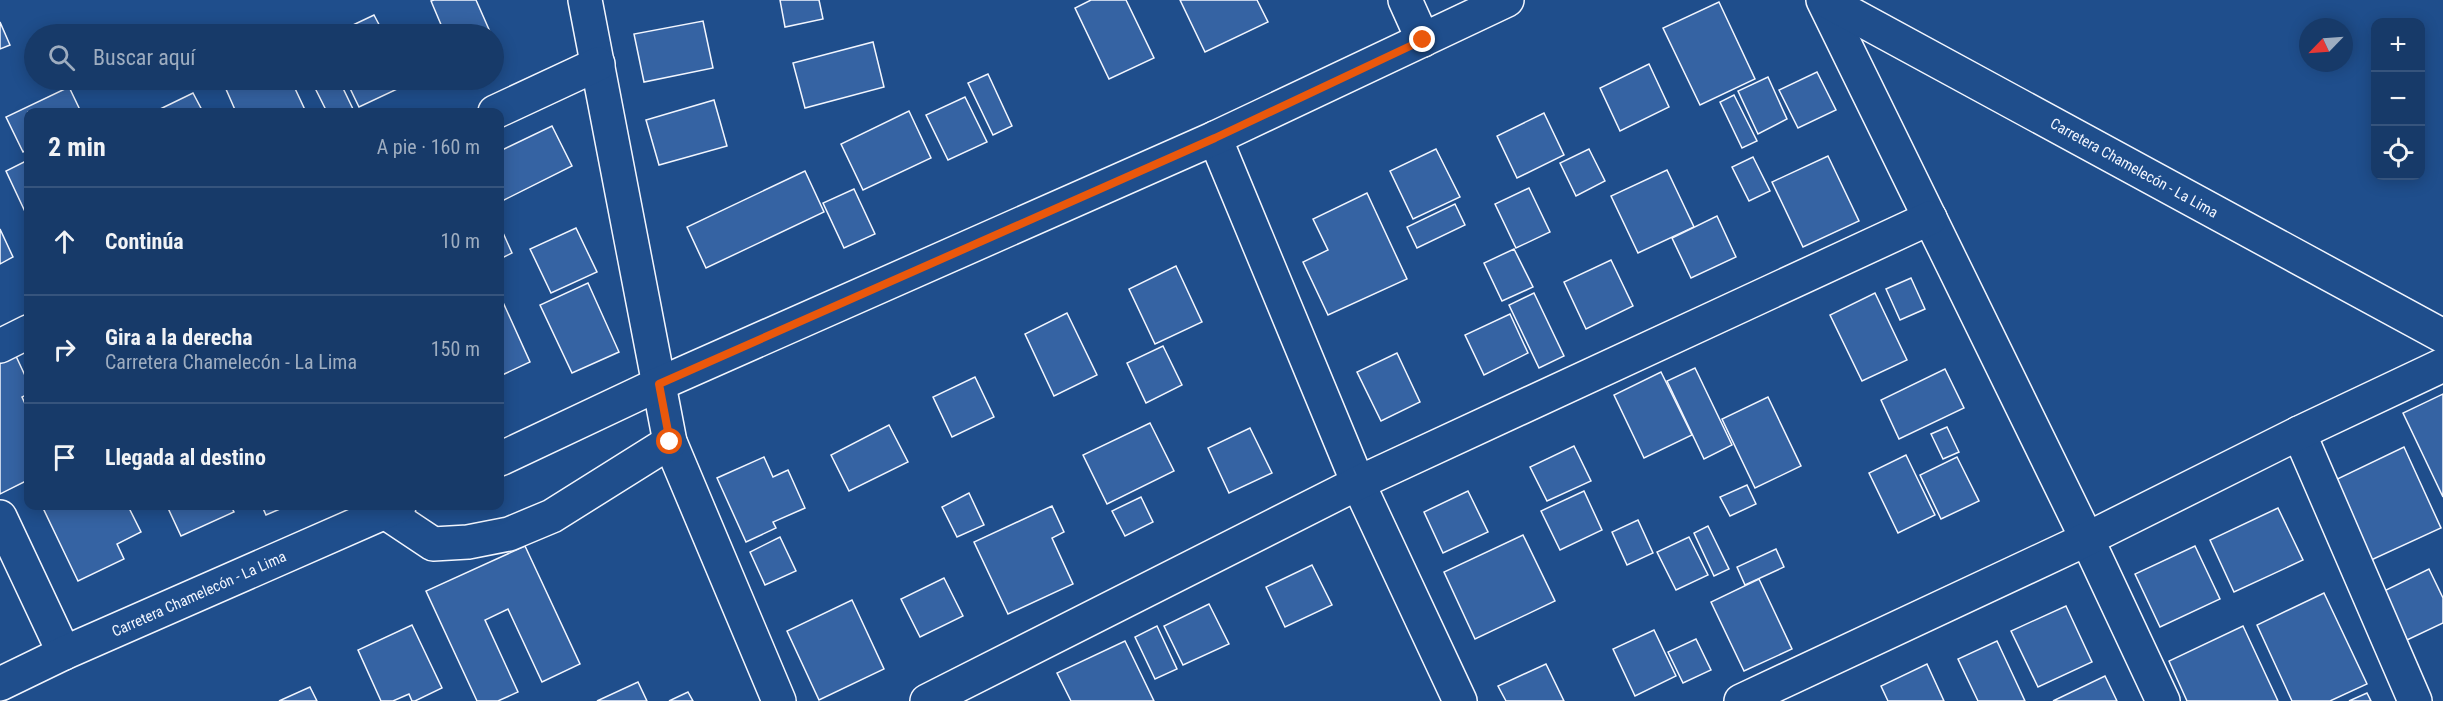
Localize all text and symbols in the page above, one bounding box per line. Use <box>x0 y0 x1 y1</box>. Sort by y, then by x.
north arrow <box>2299 18 2353 72</box>
map controls <box>2371 18 2425 180</box>
button: + <box>2371 18 2425 72</box>
search box <box>24 24 504 90</box>
route end <box>1409 26 1435 52</box>
icon: search <box>45 41 78 74</box>
text: Buscar aquí <box>93 45 196 70</box>
button: − <box>2371 72 2425 126</box>
street label: Carretera Chamelecón - La Lima <box>2047 114 2221 222</box>
button: locate <box>2371 126 2425 180</box>
text: 2 min <box>48 132 106 162</box>
text: A pie · 160 m <box>377 135 480 159</box>
icon: ahead <box>48 225 81 258</box>
text: Continúa <box>105 229 184 254</box>
text: 10 m <box>441 229 480 253</box>
text: Gira a la derecha <box>105 325 253 350</box>
icon: right <box>48 333 81 366</box>
text: 150 m <box>431 337 480 361</box>
text: Carretera Chamelecón - La Lima <box>105 350 357 374</box>
route start <box>656 428 682 454</box>
icon: arrive <box>48 441 81 474</box>
text: Llegada al destino <box>105 445 266 470</box>
street label: Carretera Chamelecón - La Lima <box>109 547 289 641</box>

